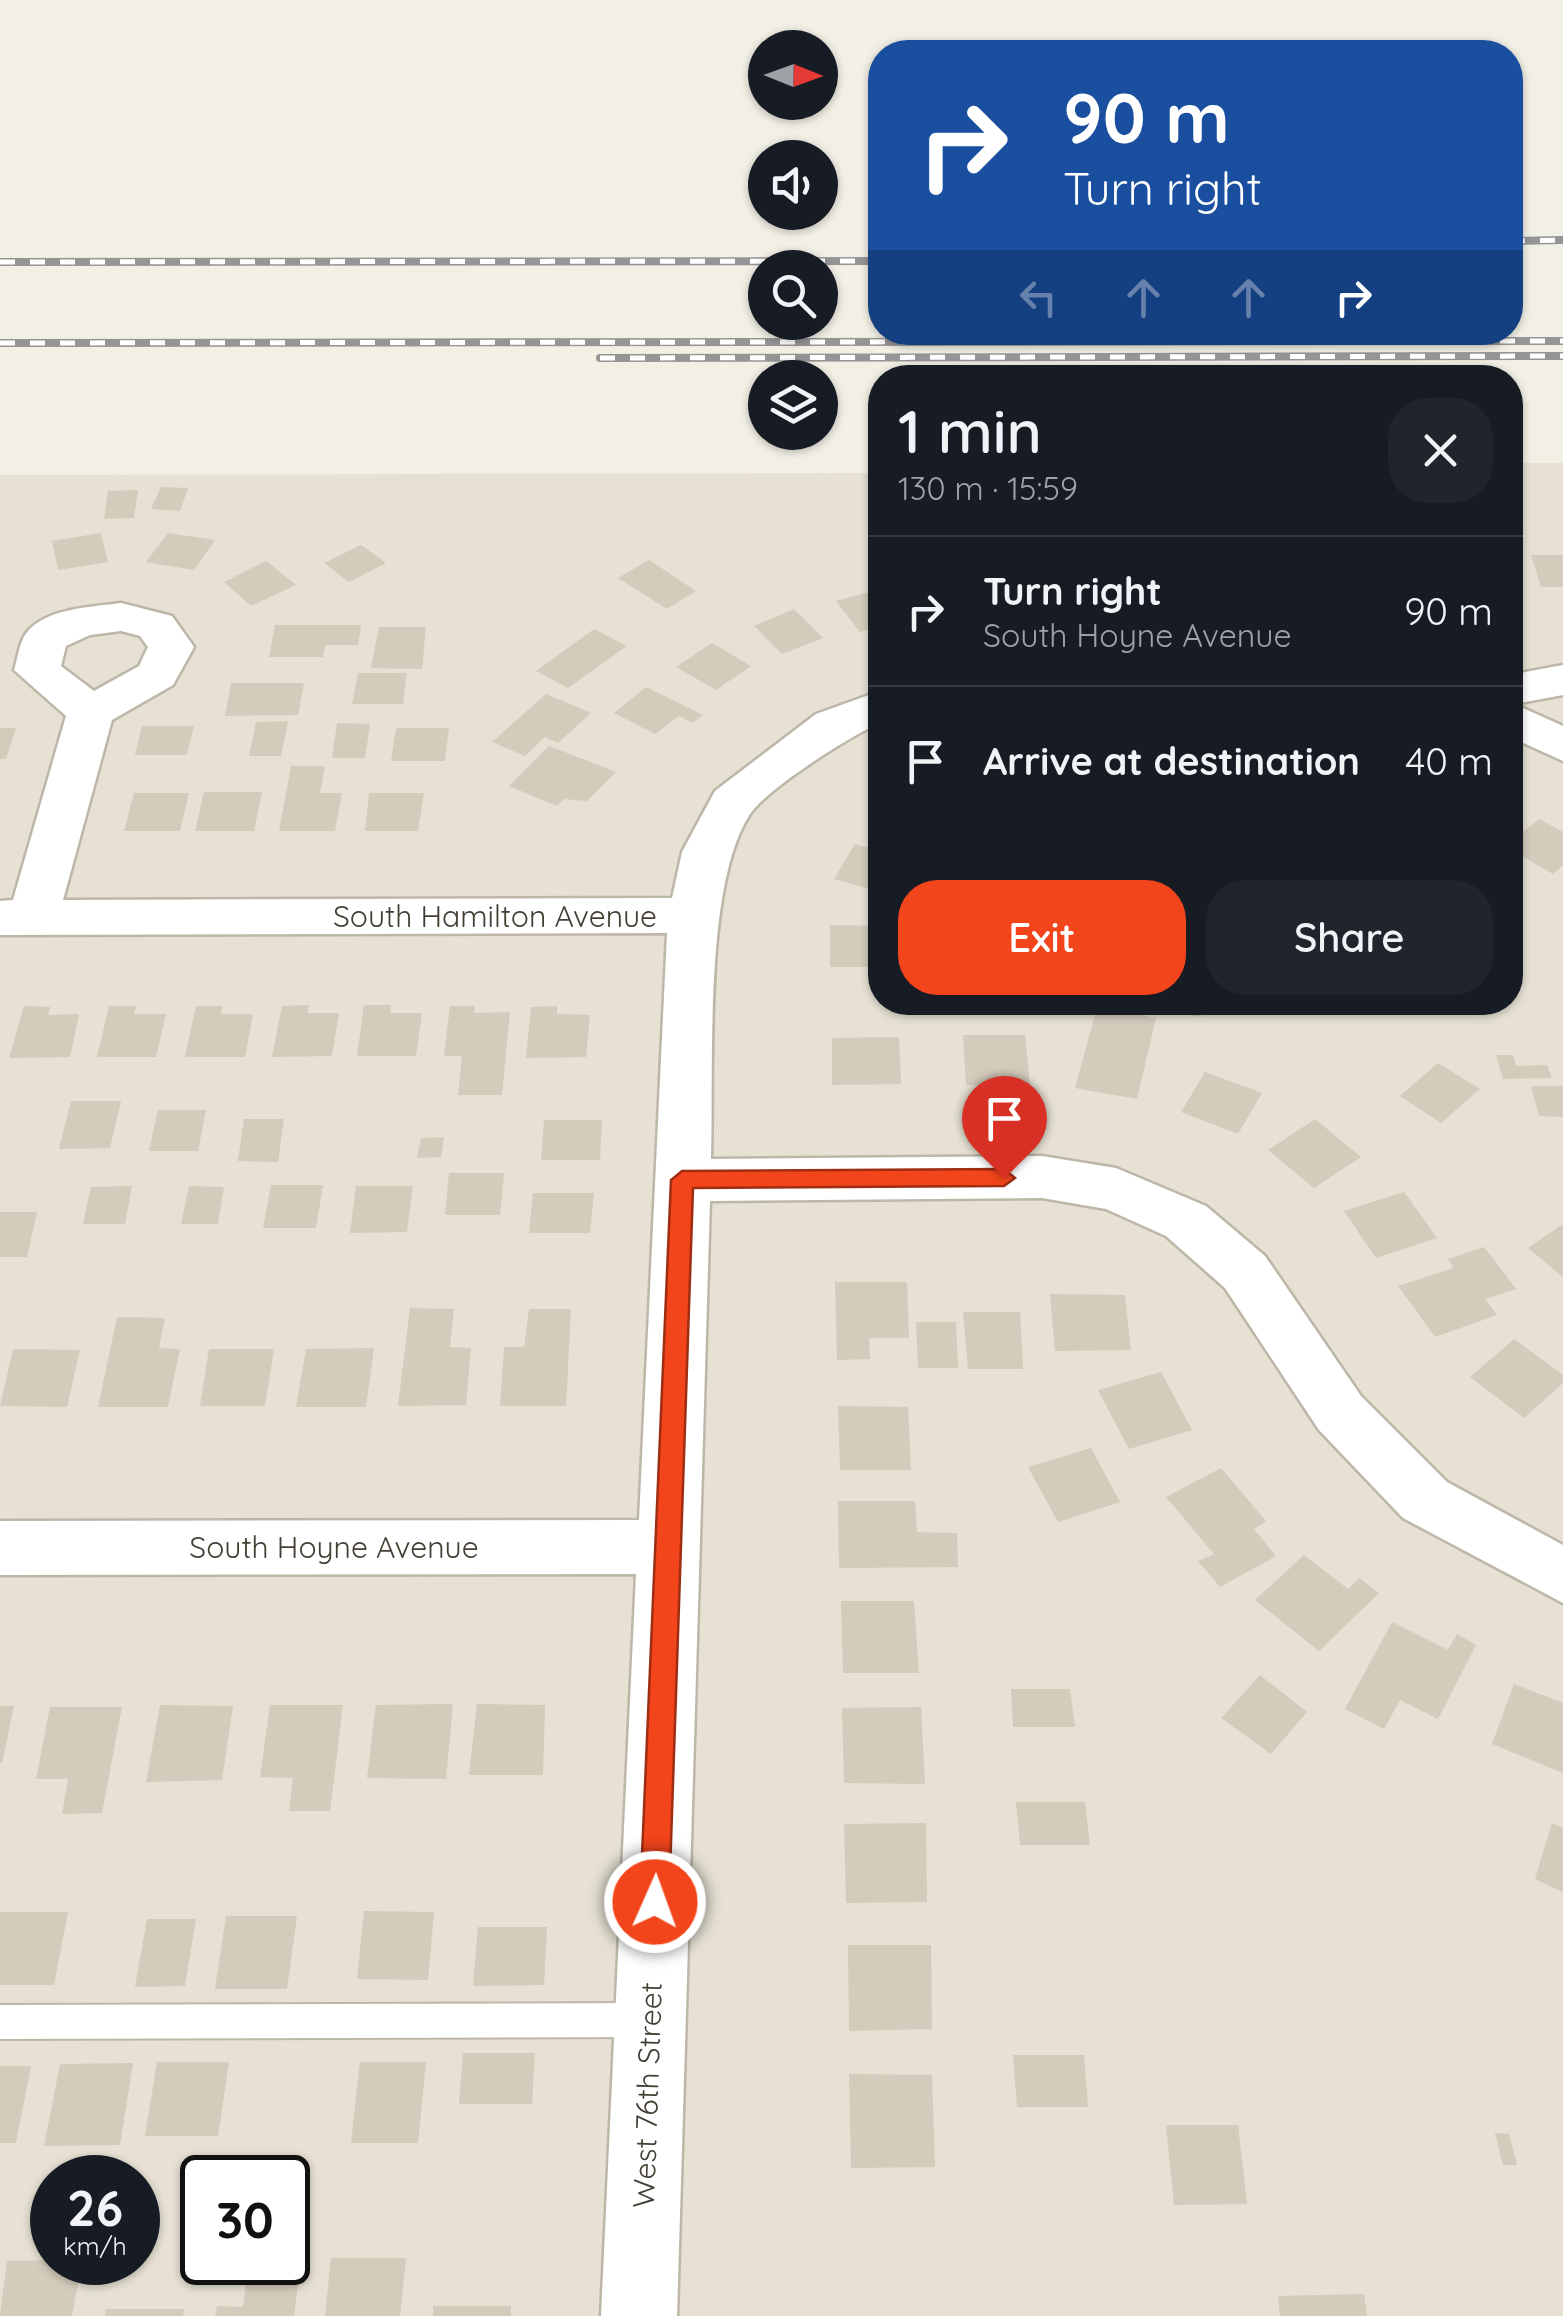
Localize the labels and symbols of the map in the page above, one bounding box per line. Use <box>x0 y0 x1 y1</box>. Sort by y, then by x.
north arrow <box>748 30 838 120</box>
street label: South Hamilton Avenue <box>333 897 657 935</box>
pin <box>962 1076 1047 1179</box>
street label: South Hoyne Avenue <box>189 1528 479 1566</box>
position arrow <box>603 1850 707 1954</box>
street label: West 76th Street <box>624 1981 670 2209</box>
speed limit sign: 30 <box>180 2155 310 2285</box>

